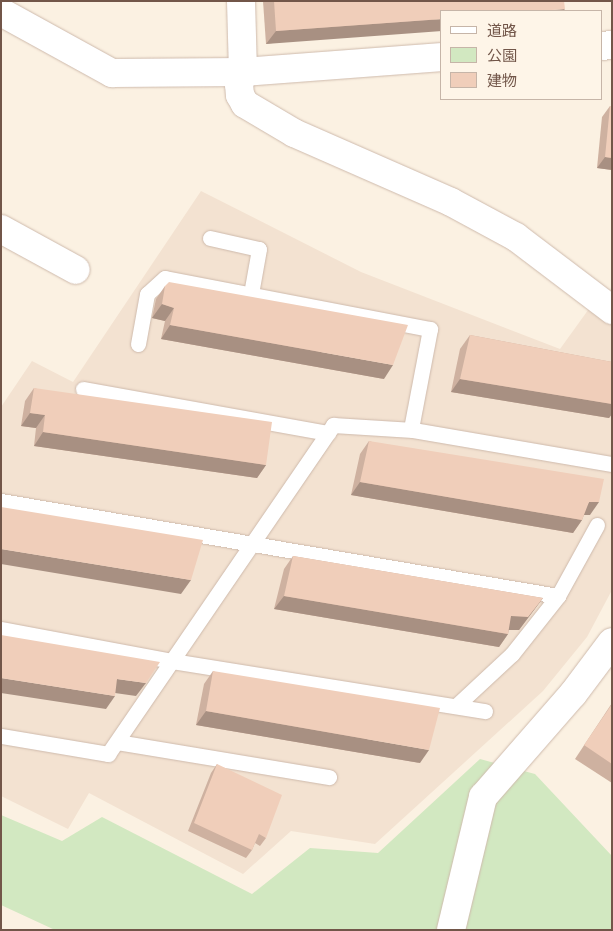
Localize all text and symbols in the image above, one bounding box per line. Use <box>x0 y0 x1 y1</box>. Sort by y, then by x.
legend <box>440 10 603 100</box>
text: 道路 <box>487 22 517 40</box>
text: 公園 <box>487 47 517 65</box>
text: 建物 <box>487 72 517 90</box>

